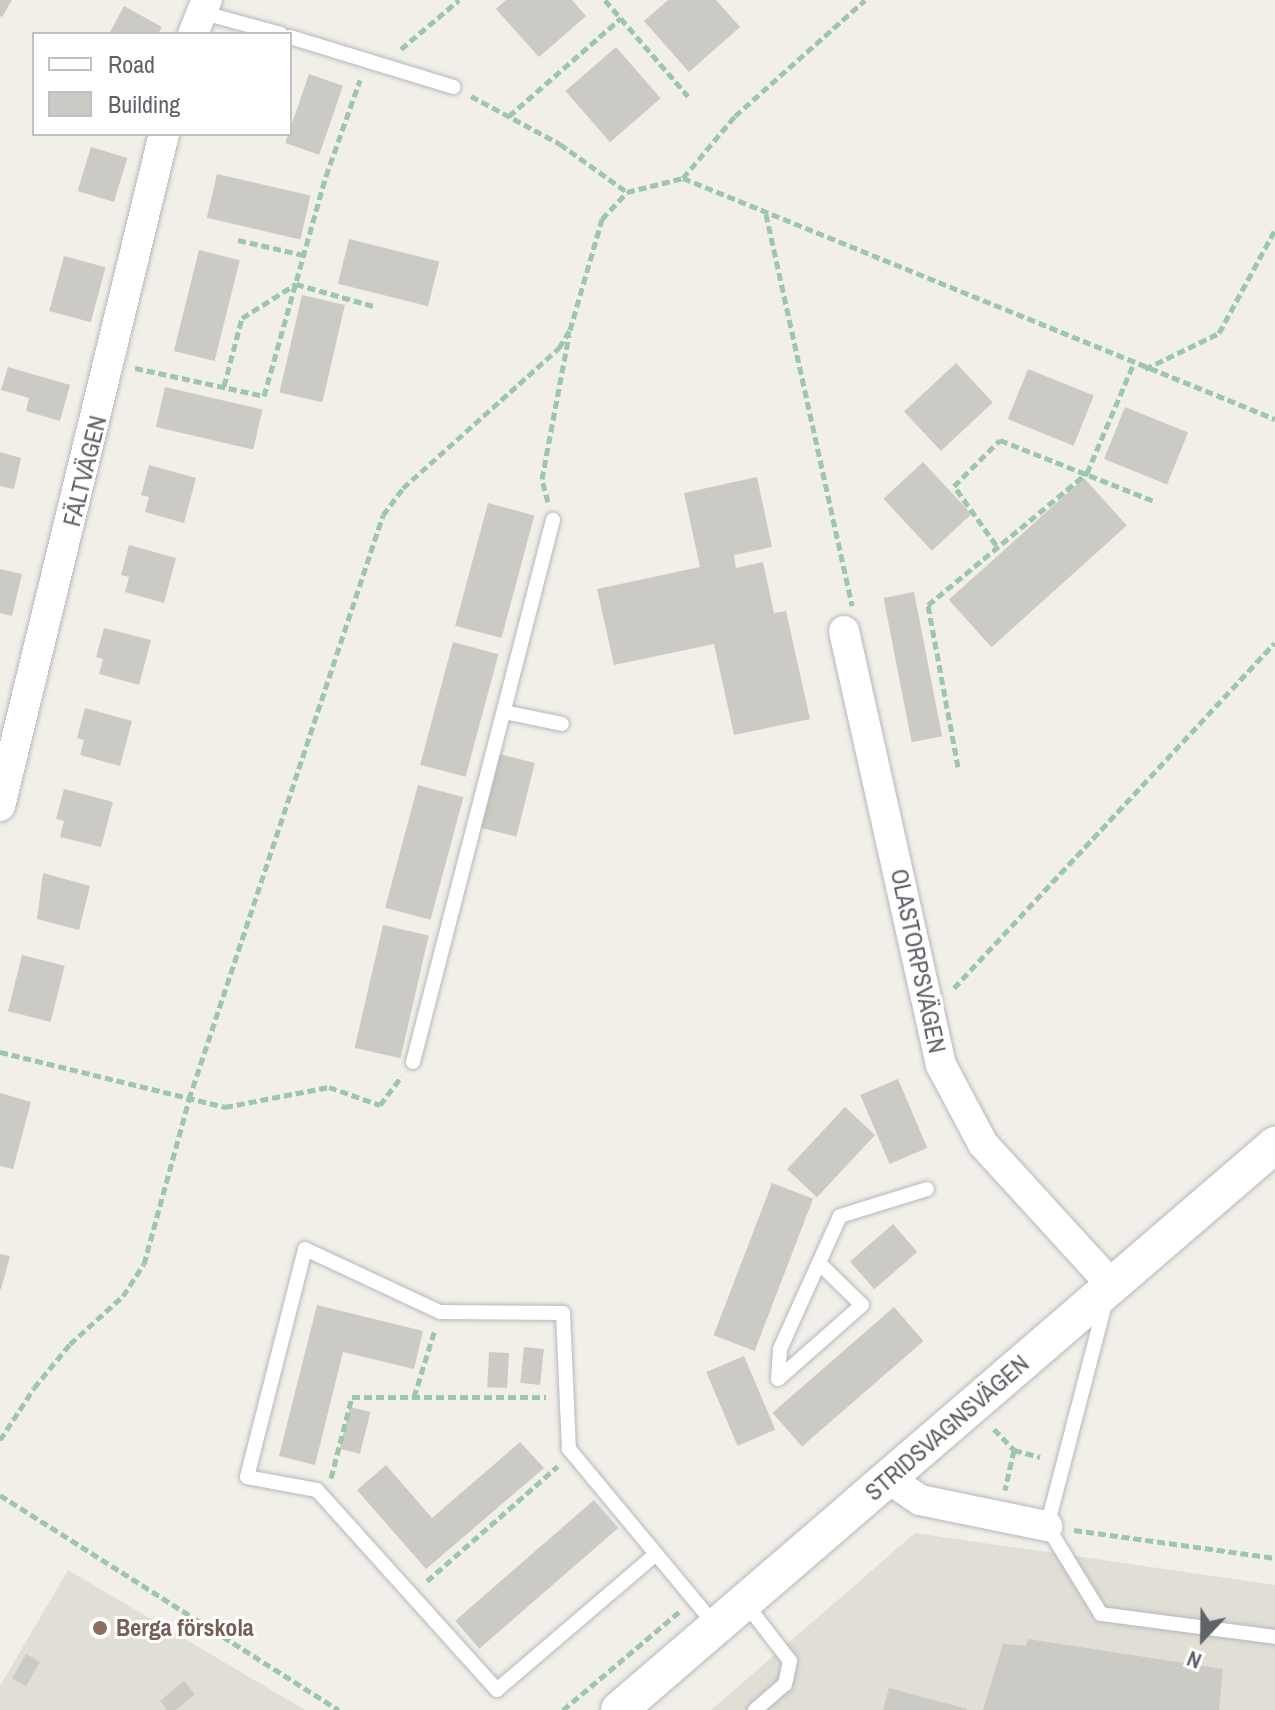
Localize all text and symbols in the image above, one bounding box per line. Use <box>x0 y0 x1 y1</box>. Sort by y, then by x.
legend <box>32 32 292 136</box>
text: Road <box>108 48 155 80</box>
text: Building <box>108 88 180 120</box>
street label: FÄLTVÄGEN <box>57 413 113 529</box>
street label: OLASTORPSVÄGEN <box>884 866 952 1056</box>
street label: STRIDSVAGNSVÄGEN <box>859 1349 1035 1507</box>
north arrow <box>1163 1598 1243 1678</box>
place label: Berga förskola <box>116 1614 254 1642</box>
marker: Berga förskola <box>91 1619 109 1637</box>
text: N <box>1182 1644 1206 1677</box>

